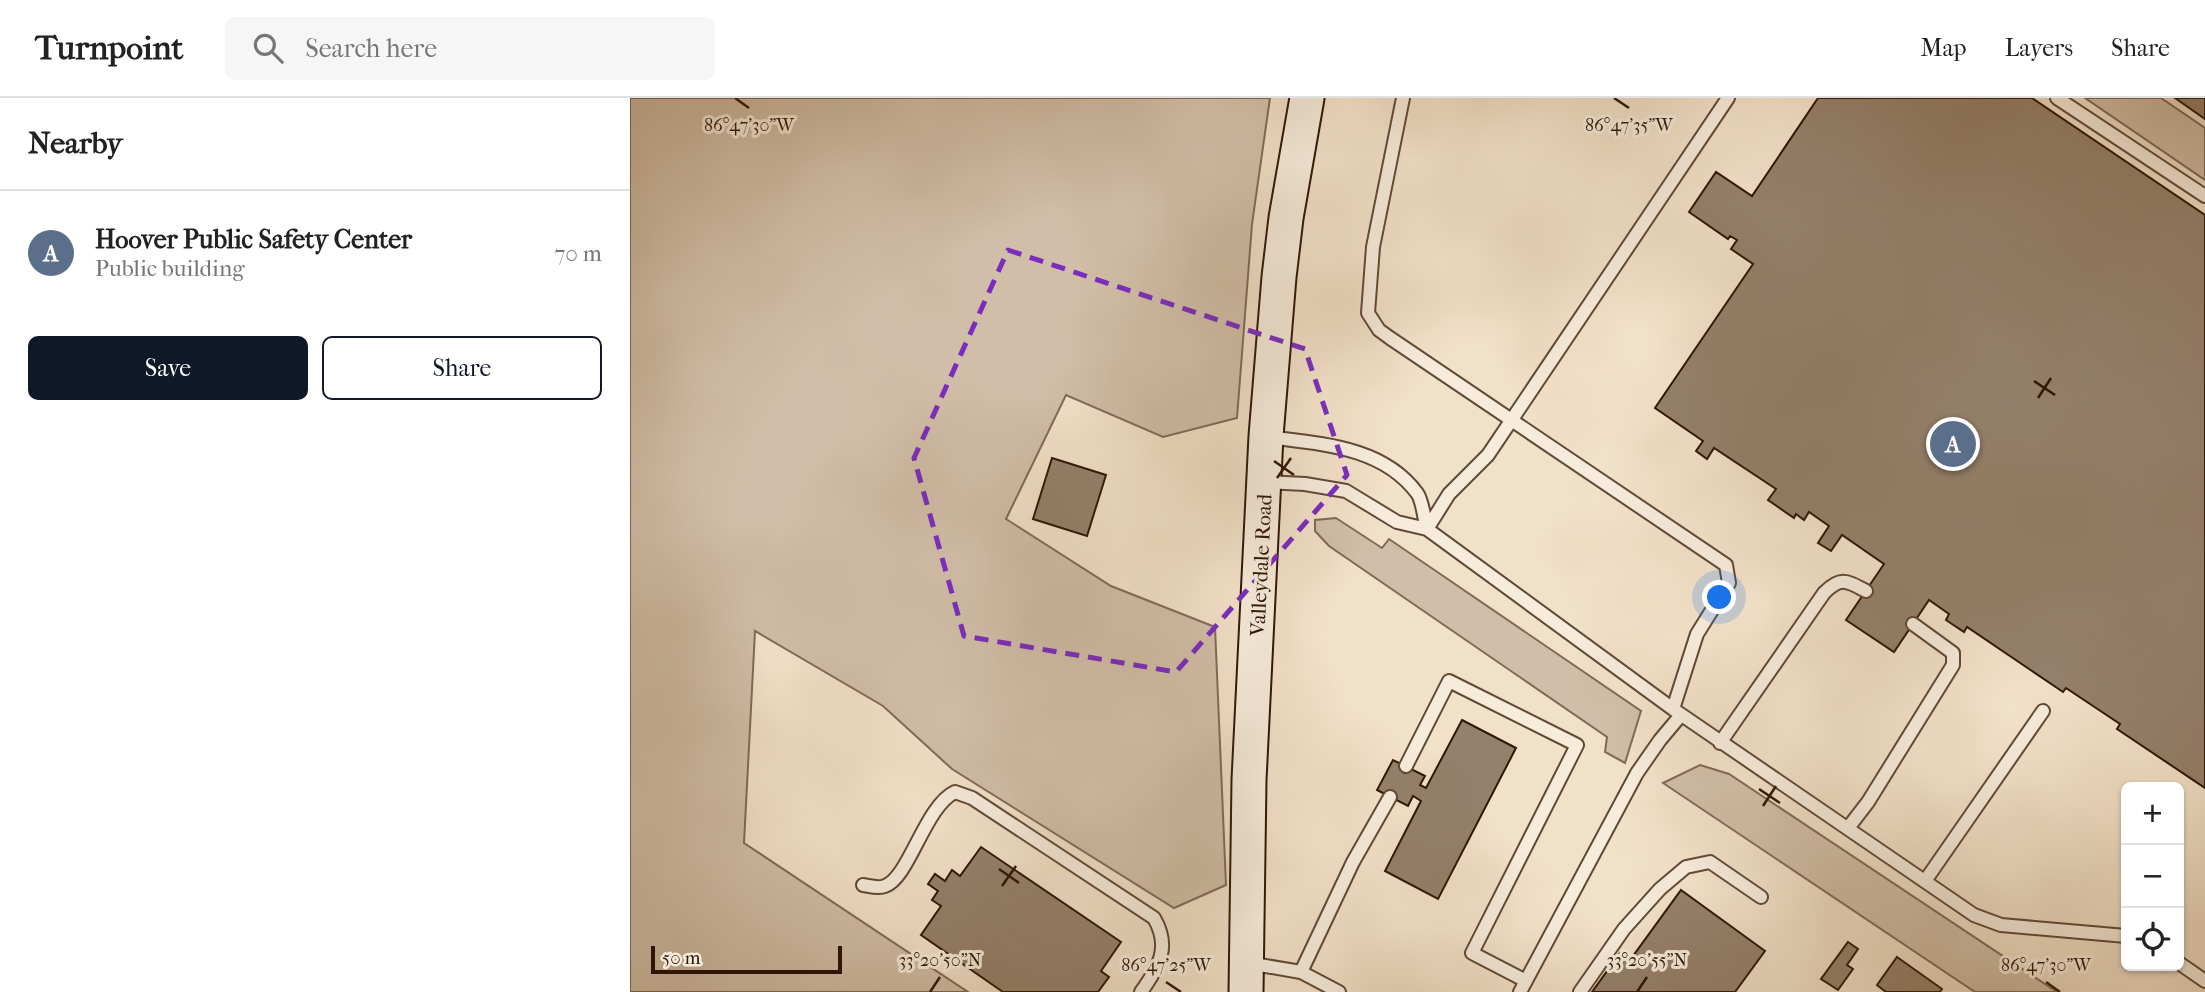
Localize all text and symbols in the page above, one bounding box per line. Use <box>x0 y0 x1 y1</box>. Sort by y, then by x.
search box <box>225 17 715 80</box>
text: Turnpoint <box>35 29 183 68</box>
icon: search <box>249 29 287 67</box>
text: Search here <box>305 33 437 64</box>
text: Map <box>1921 34 1967 62</box>
text: Layers <box>2005 34 2073 62</box>
text: Share <box>2111 34 2170 62</box>
text: 86°47'30"W <box>704 115 795 136</box>
text: 86°47'35"W <box>1585 115 1674 136</box>
text: Nearby <box>28 126 123 161</box>
text: Hoover Public Safety Center <box>95 224 412 255</box>
text: A <box>44 240 58 267</box>
text: 70 m <box>554 240 602 267</box>
text: Public building <box>95 255 245 282</box>
button: Save <box>28 336 308 400</box>
button: Share <box>322 336 602 400</box>
pin: A <box>1930 418 1976 470</box>
street label: Valleydale Road <box>1245 493 1277 638</box>
your location <box>1702 580 1736 614</box>
map controls <box>2121 782 2184 971</box>
button: + <box>2121 782 2184 845</box>
button: − <box>2121 845 2184 908</box>
button: locate <box>2121 908 2184 971</box>
scale bar <box>651 943 842 975</box>
text: 50 m <box>662 947 701 969</box>
text: 33°20'50"N <box>899 950 982 971</box>
text: 33°20'55"N <box>1607 950 1688 971</box>
text: 86°47'25"W <box>1121 955 1212 976</box>
text: 86°47'30"W <box>2001 955 2092 976</box>

